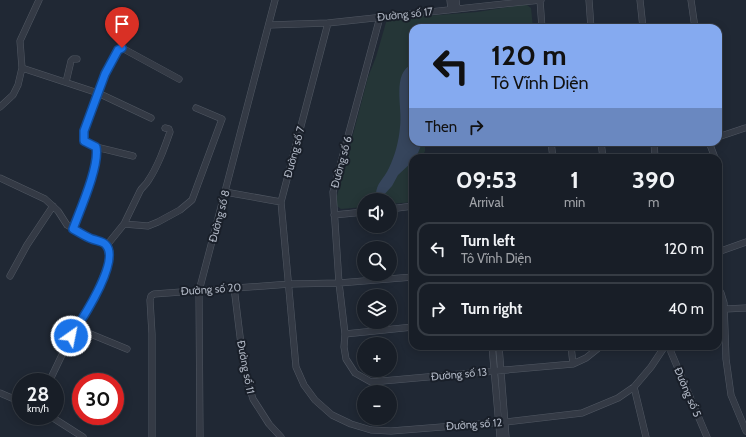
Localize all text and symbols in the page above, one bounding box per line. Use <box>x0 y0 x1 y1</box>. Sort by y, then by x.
street label: Đường số 17 <box>376 4 434 24</box>
pin <box>105 7.0 139 48</box>
icon: arrive <box>111 13 133 35</box>
text: 120 m <box>491 38 567 72</box>
icon: left <box>425 40 477 92</box>
text: Tô Vĩnh Diện <box>491 72 589 94</box>
icon: right <box>465 116 487 138</box>
text: Then <box>425 118 457 136</box>
street label: Đường số 7 <box>280 124 308 179</box>
street label: Đường số 6 <box>327 134 355 190</box>
text: 09:53 <box>456 165 517 194</box>
text: 1 <box>570 165 579 194</box>
text: 390 <box>632 165 675 194</box>
street label: Đường số 8 <box>205 188 233 244</box>
map controls <box>357 193 397 425</box>
button: sound <box>357 193 397 233</box>
text: Arrival <box>469 194 504 210</box>
text: min <box>564 194 585 210</box>
text: m <box>648 194 659 210</box>
text: Turn left <box>461 232 515 250</box>
icon: left <box>427 238 449 260</box>
text: 120 m <box>664 240 704 258</box>
button: search <box>357 241 397 281</box>
text: Tô Vĩnh Diện <box>461 250 532 266</box>
street label: Đường số 20 <box>180 280 242 298</box>
button: layers <box>357 289 397 329</box>
icon: right <box>427 298 449 320</box>
text: Turn right <box>461 300 522 318</box>
text: 40 m <box>668 300 704 318</box>
position arrow <box>50 315 92 357</box>
button: + <box>357 337 397 377</box>
street label: Đường số 11 <box>234 339 258 395</box>
street label: Đường số 13 <box>430 365 488 383</box>
street label: Đường số 5 <box>671 365 705 419</box>
speed limit sign: 30 <box>72 373 124 425</box>
text: 28 <box>27 382 49 406</box>
button: − <box>357 385 397 425</box>
text: km/h <box>27 402 49 415</box>
street label: Đường số 12 <box>445 415 503 433</box>

